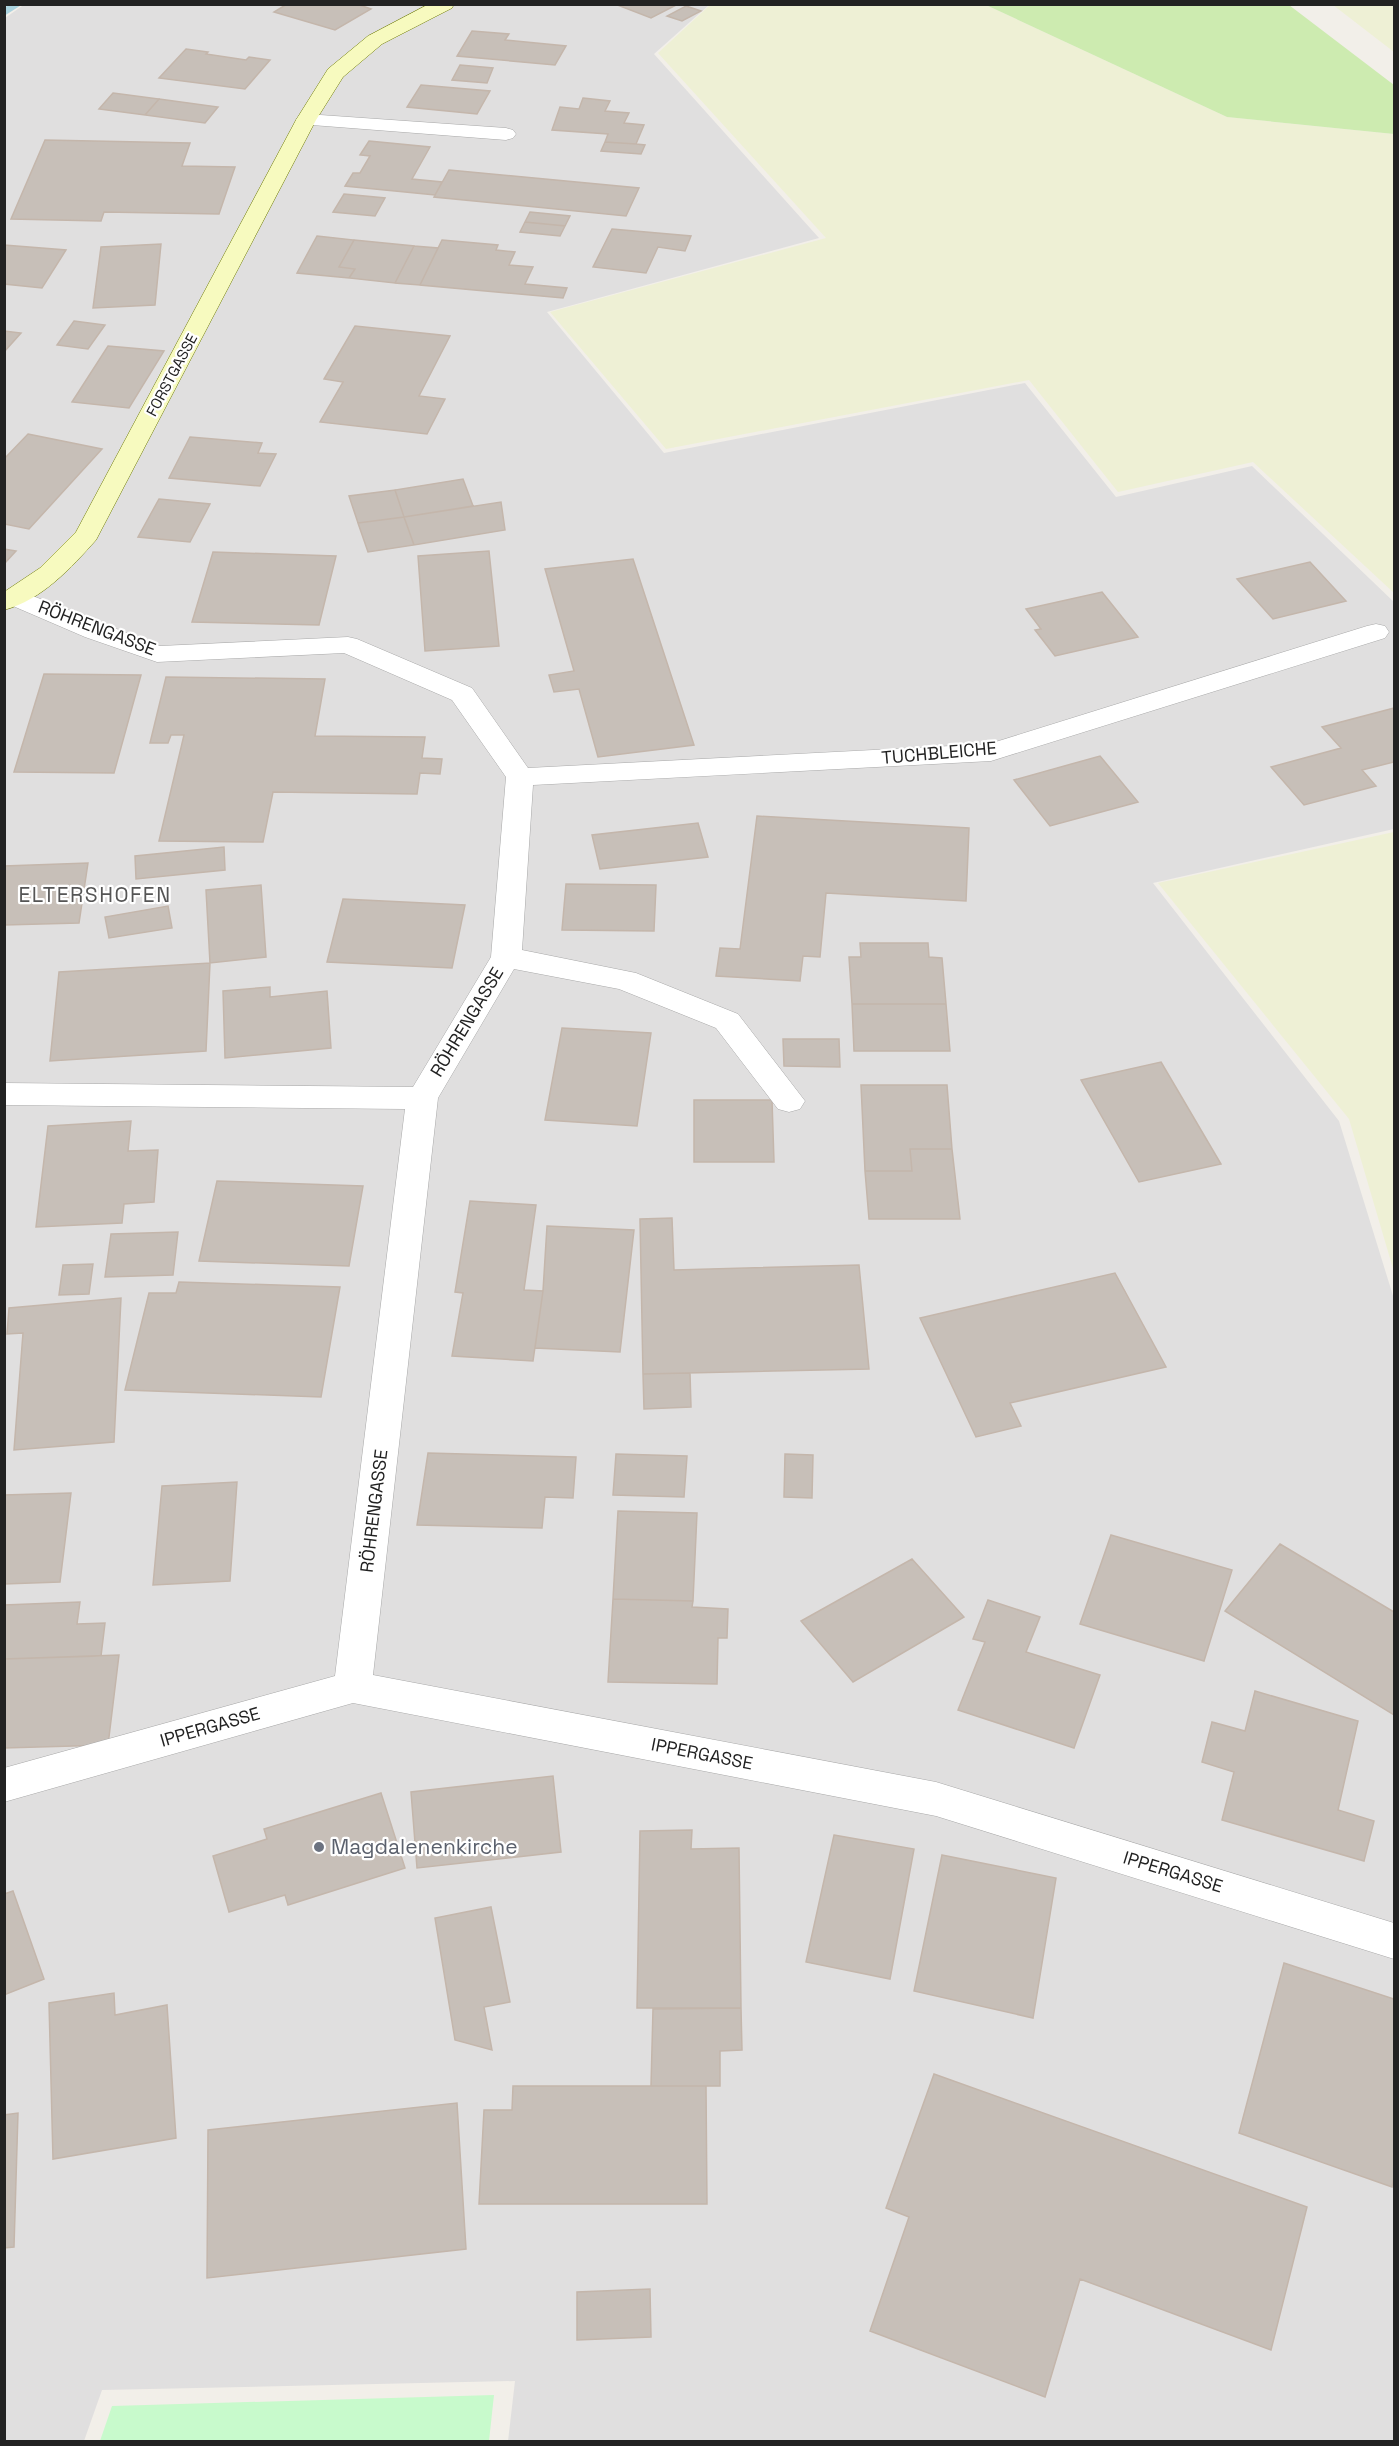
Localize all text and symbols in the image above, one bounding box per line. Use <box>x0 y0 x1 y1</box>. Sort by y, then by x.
street label: FORSTGASSE <box>142 330 201 419</box>
street label: RÖHRENGASSE <box>35 595 159 660</box>
street label: TUCHBLEICHE <box>880 736 998 769</box>
district label: ELTERSHOFEN <box>18 881 172 908</box>
street label: RÖHRENGASSE <box>425 963 508 1081</box>
street label: RÖHRENGASSE <box>355 1448 392 1574</box>
street label: IPPERGASSE <box>157 1701 262 1752</box>
street label: IPPERGASSE <box>649 1732 755 1775</box>
place label: Magdalenenkirche <box>331 1833 518 1860</box>
marker: Magdalenenkirche <box>312 1840 326 1854</box>
street label: IPPERGASSE <box>1121 1845 1226 1898</box>

